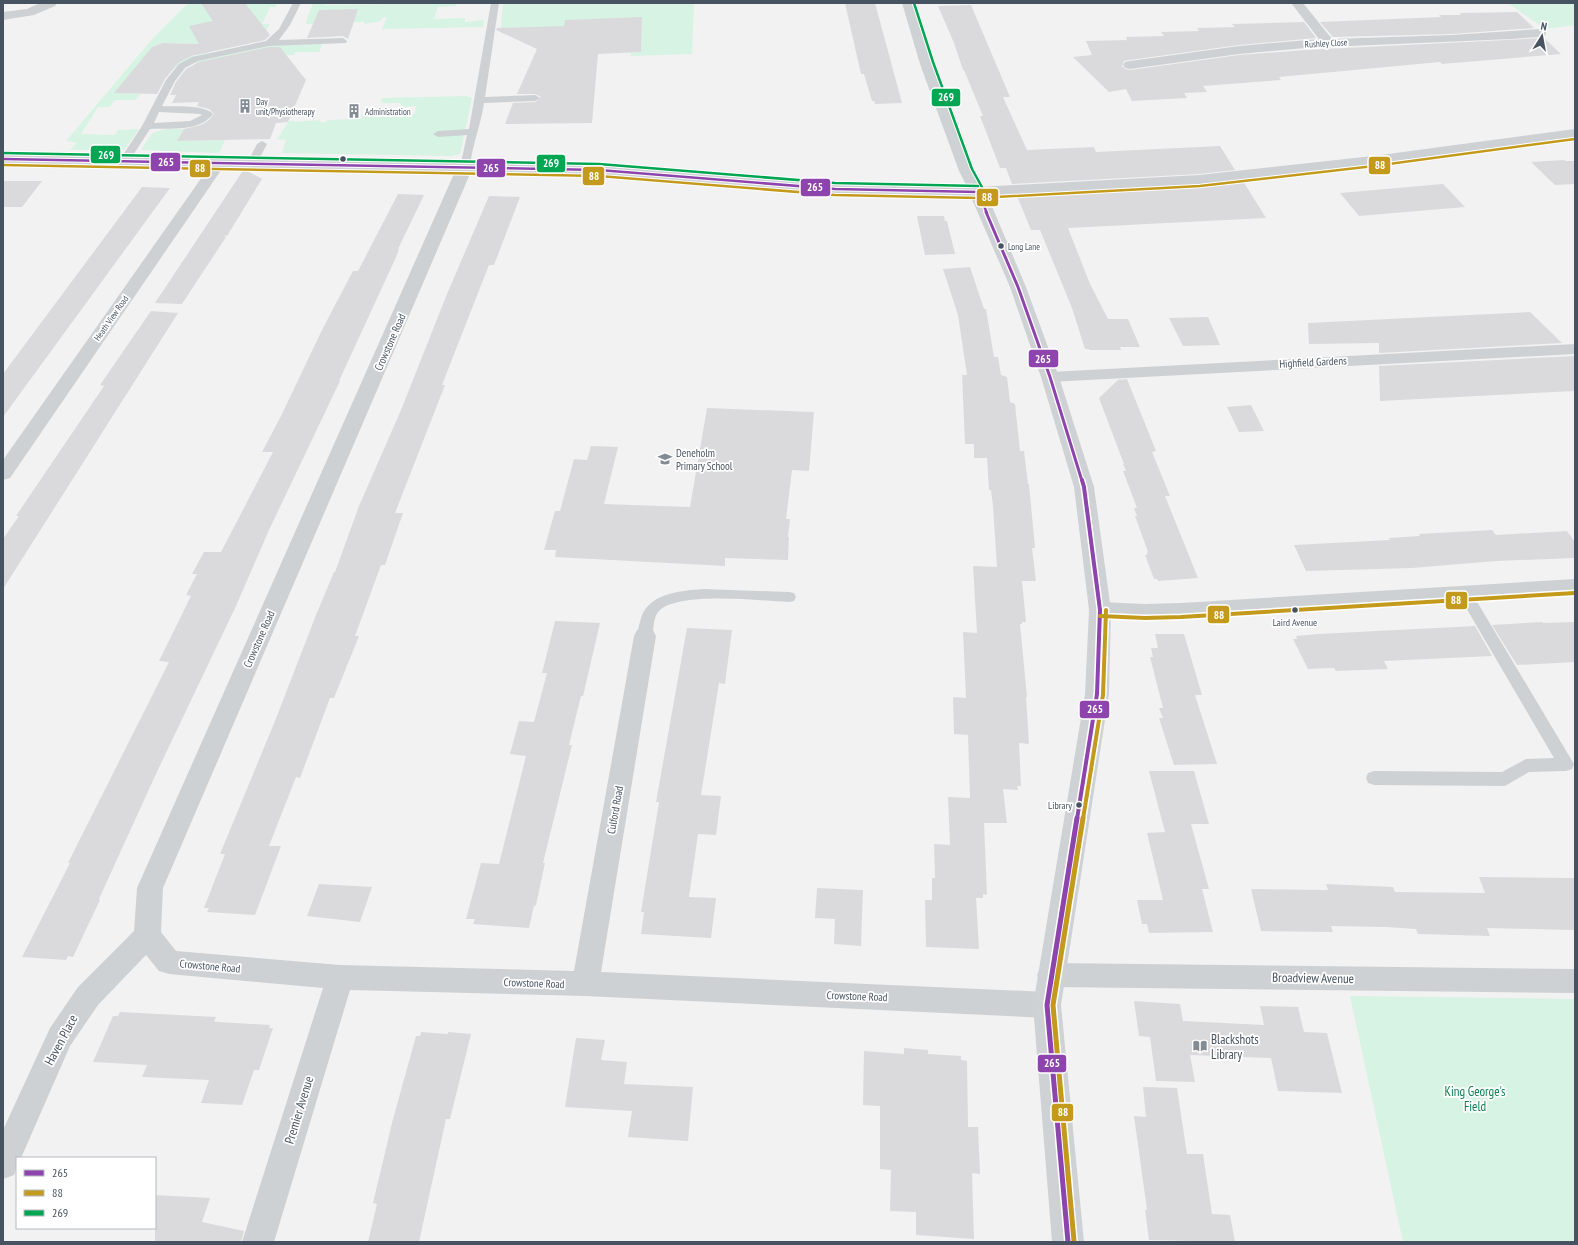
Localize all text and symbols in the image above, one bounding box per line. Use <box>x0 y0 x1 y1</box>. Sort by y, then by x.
north arrow <box>1522 16 1562 56</box>
text: N <box>1540 19 1548 34</box>
street label: Rushley Close <box>1304 36 1348 50</box>
line badge: 269 <box>931 88 961 107</box>
text: 269 <box>938 90 954 104</box>
place label: Day unit/Physiotherapy <box>256 96 315 117</box>
building icon: Day unit/Physiotherapy <box>237 98 253 114</box>
building icon: Administration <box>346 103 362 119</box>
place label: Administration <box>365 106 411 117</box>
line badge: 269 <box>90 145 121 164</box>
text: 269 <box>98 148 114 162</box>
line badge: 265 <box>150 152 181 172</box>
unlabelled marker <box>338 154 348 164</box>
line badge: 269 <box>536 154 566 173</box>
text: 265 <box>158 155 174 169</box>
text: 269 <box>543 156 559 170</box>
line badge: 88 <box>1368 156 1391 175</box>
line badge: 265 <box>476 158 506 178</box>
text: 88 <box>1375 158 1385 172</box>
line badge: 88 <box>189 159 211 178</box>
text: 88 <box>195 161 205 175</box>
text: 265 <box>483 161 499 175</box>
line badge: 88 <box>582 166 605 186</box>
text: 88 <box>589 169 599 183</box>
line badge: 265 <box>800 178 831 197</box>
text: 265 <box>807 180 823 194</box>
line badge: 88 <box>976 188 999 207</box>
text: 88 <box>982 190 992 204</box>
marker: Long Lane <box>996 241 1006 251</box>
place label: Long Lane <box>1008 241 1040 252</box>
street label: Heath View Road <box>91 293 131 343</box>
street label: Crowstone Road <box>371 311 409 373</box>
line badge: 265 <box>1028 349 1059 368</box>
text: 265 <box>1035 352 1051 366</box>
street label: Highfield Gardens <box>1279 353 1347 371</box>
place label: Deneholm Primary School <box>676 446 733 473</box>
school or university icon: Deneholm Primary School <box>657 451 673 467</box>
line badge: 88 <box>1445 591 1468 610</box>
text: 88 <box>1451 593 1461 607</box>
line badge: 88 <box>1207 605 1230 624</box>
marker: Laird Avenue <box>1290 605 1300 615</box>
street label: Crowstone Road <box>240 608 278 670</box>
text: 88 <box>1214 608 1224 622</box>
place label: Laird Avenue <box>1273 616 1317 629</box>
line badge: 265 <box>1079 700 1110 719</box>
text: 265 <box>1087 702 1103 716</box>
street label: Culford Road <box>604 785 626 835</box>
place label: Library <box>1048 799 1072 812</box>
marker: Library <box>1074 800 1084 810</box>
street label: Crowstone Road <box>179 956 241 976</box>
street label: Broadview Avenue <box>1272 969 1354 987</box>
street label: Crowstone Road <box>503 975 565 991</box>
street label: Crowstone Road <box>826 988 888 1004</box>
street label: Haven Place <box>41 1012 81 1068</box>
place label: Blackshots Library <box>1211 1031 1259 1063</box>
library icon: Blackshots Library <box>1192 1038 1208 1054</box>
line badge: 265 <box>1037 1054 1067 1073</box>
text: 265 <box>1044 1056 1060 1070</box>
street label: Premier Avenue <box>281 1074 317 1146</box>
park label: King George's Field <box>1444 1083 1506 1115</box>
line badge: 88 <box>1051 1103 1074 1122</box>
text: 88 <box>1058 1105 1068 1119</box>
legend <box>16 1157 156 1229</box>
text: 265 <box>52 1165 68 1180</box>
text: 88 <box>52 1185 63 1200</box>
text: 269 <box>52 1205 68 1220</box>

